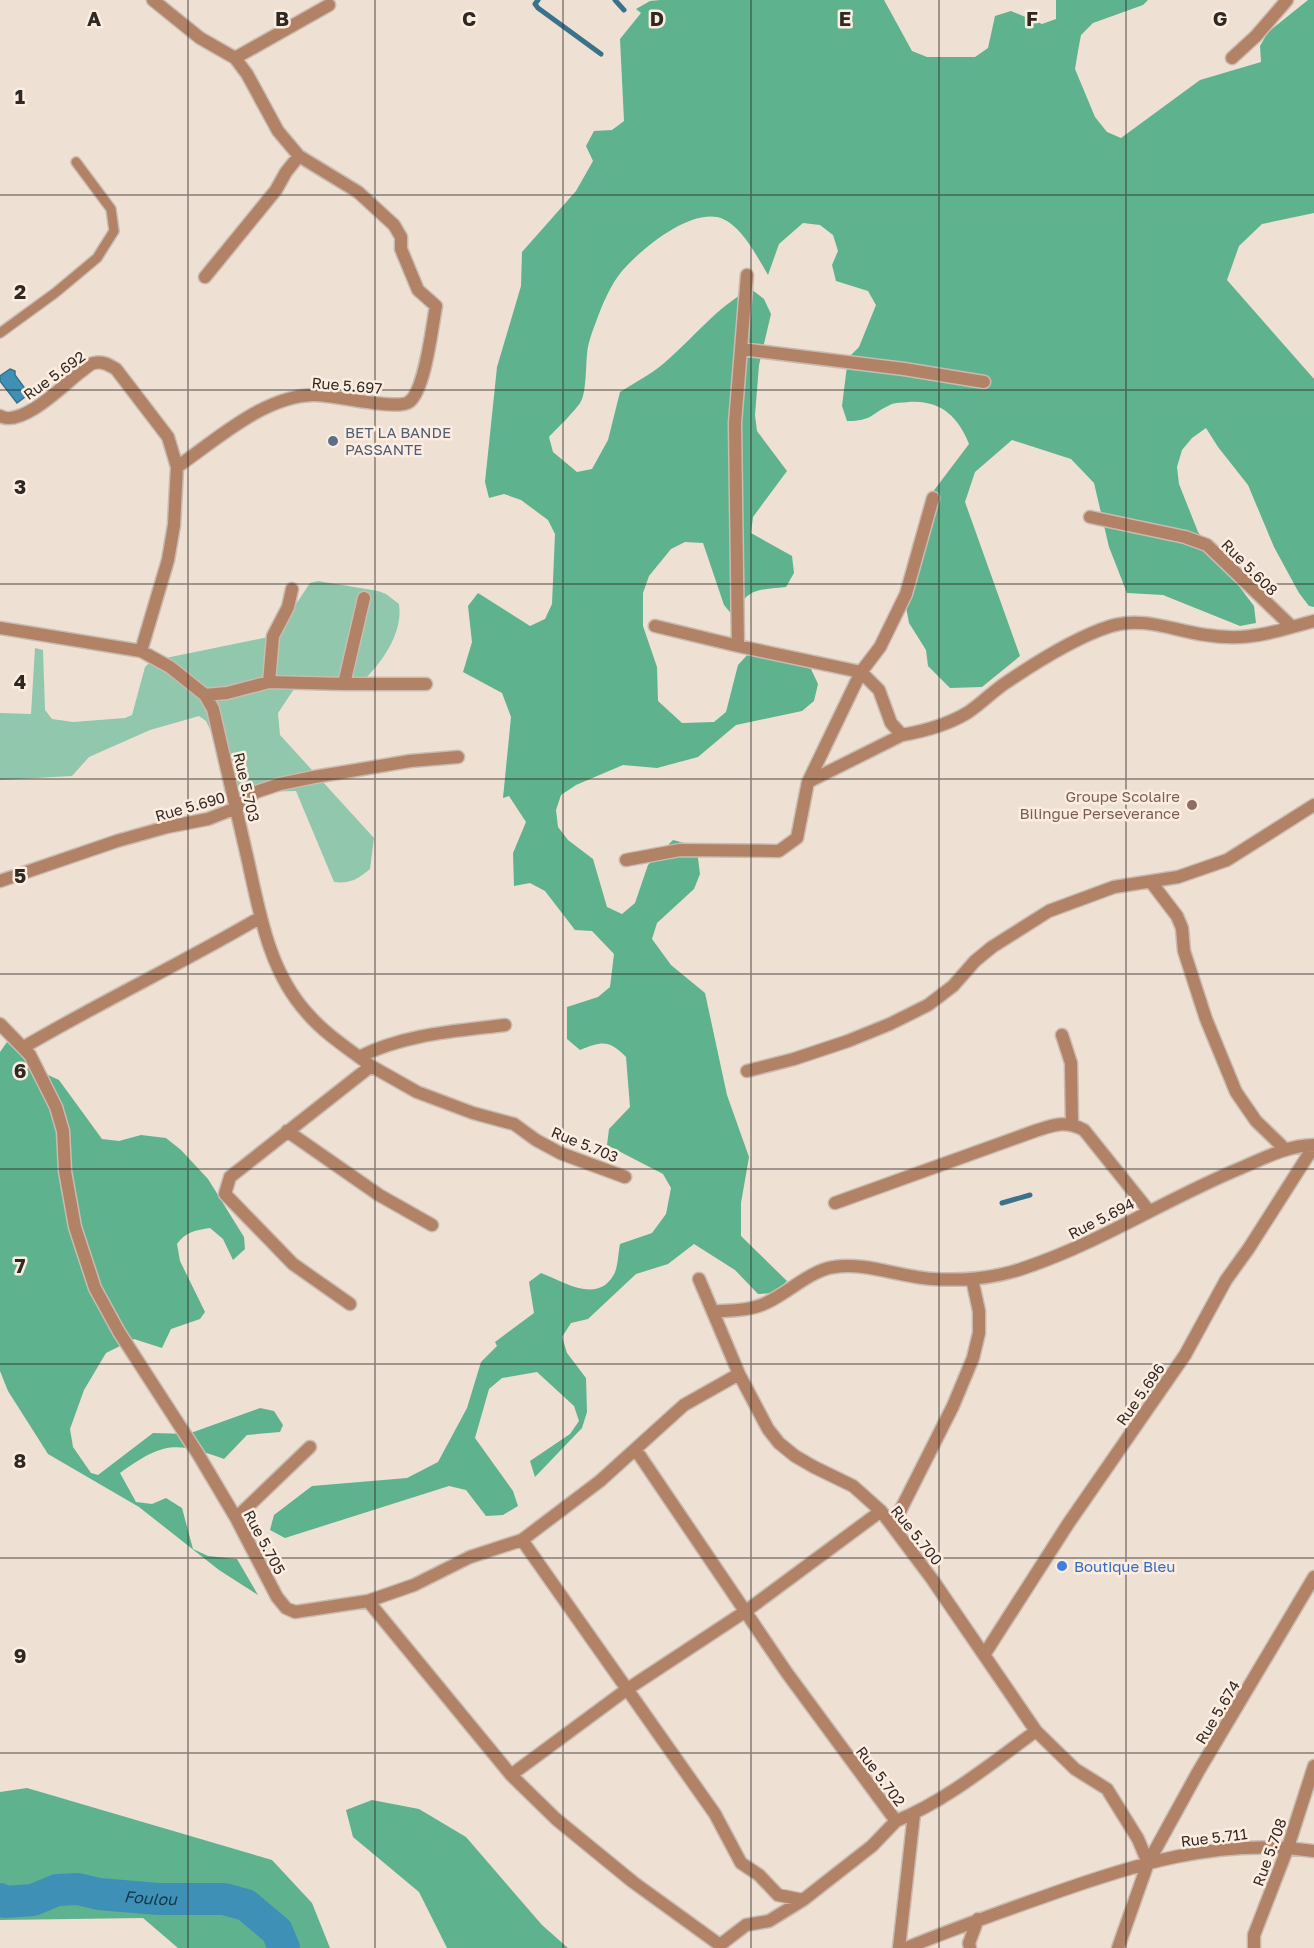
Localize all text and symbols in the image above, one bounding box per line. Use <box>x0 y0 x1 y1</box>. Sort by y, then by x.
text: A <box>87 6 101 30</box>
text: B <box>275 6 289 30</box>
text: C <box>462 6 476 30</box>
text: D <box>650 6 664 30</box>
text: E <box>839 6 851 30</box>
text: F <box>1026 6 1038 30</box>
text: G <box>1213 6 1227 30</box>
text: 1 <box>15 84 25 108</box>
text: 2 <box>14 279 26 303</box>
street label: Rue 5.692 <box>20 347 88 403</box>
street label: Rue 5.697 <box>311 373 383 397</box>
place label: BET LA BANDE PASSANTE <box>345 423 451 458</box>
marker: BET LA BANDE PASSANTE <box>326 434 340 448</box>
text: 3 <box>14 474 26 498</box>
street label: Rue 5.608 <box>1218 535 1282 599</box>
text: 4 <box>14 669 26 693</box>
street label: Rue 5.703 <box>230 751 264 823</box>
street label: Rue 5.690 <box>153 787 227 825</box>
place label: Groupe Scolaire Bilingue Perseverance <box>1019 787 1180 822</box>
marker: Groupe Scolaire Bilingue Perseverance <box>1185 798 1199 812</box>
text: 5 <box>14 863 26 887</box>
text: 6 <box>14 1058 26 1082</box>
street label: Rue 5.703 <box>549 1122 621 1166</box>
street label: Rue 5.694 <box>1065 1194 1137 1242</box>
text: 7 <box>15 1253 26 1277</box>
street label: Rue 5.696 <box>1112 1359 1168 1429</box>
text: 8 <box>14 1448 26 1472</box>
street label: Rue 5.700 <box>888 1502 946 1568</box>
street label: Rue 5.705 <box>240 1507 290 1577</box>
place label: Boutique Bleu <box>1074 1557 1175 1575</box>
marker: Boutique Bleu <box>1055 1559 1069 1573</box>
text: 9 <box>14 1643 26 1667</box>
street label: Rue 5.674 <box>1191 1677 1243 1747</box>
street label: Rue 5.702 <box>853 1742 909 1810</box>
street label: Rue 5.708 <box>1248 1816 1290 1888</box>
street label: Rue 5.711 <box>1180 1824 1248 1850</box>
water label: Foulou <box>123 1886 178 1909</box>

